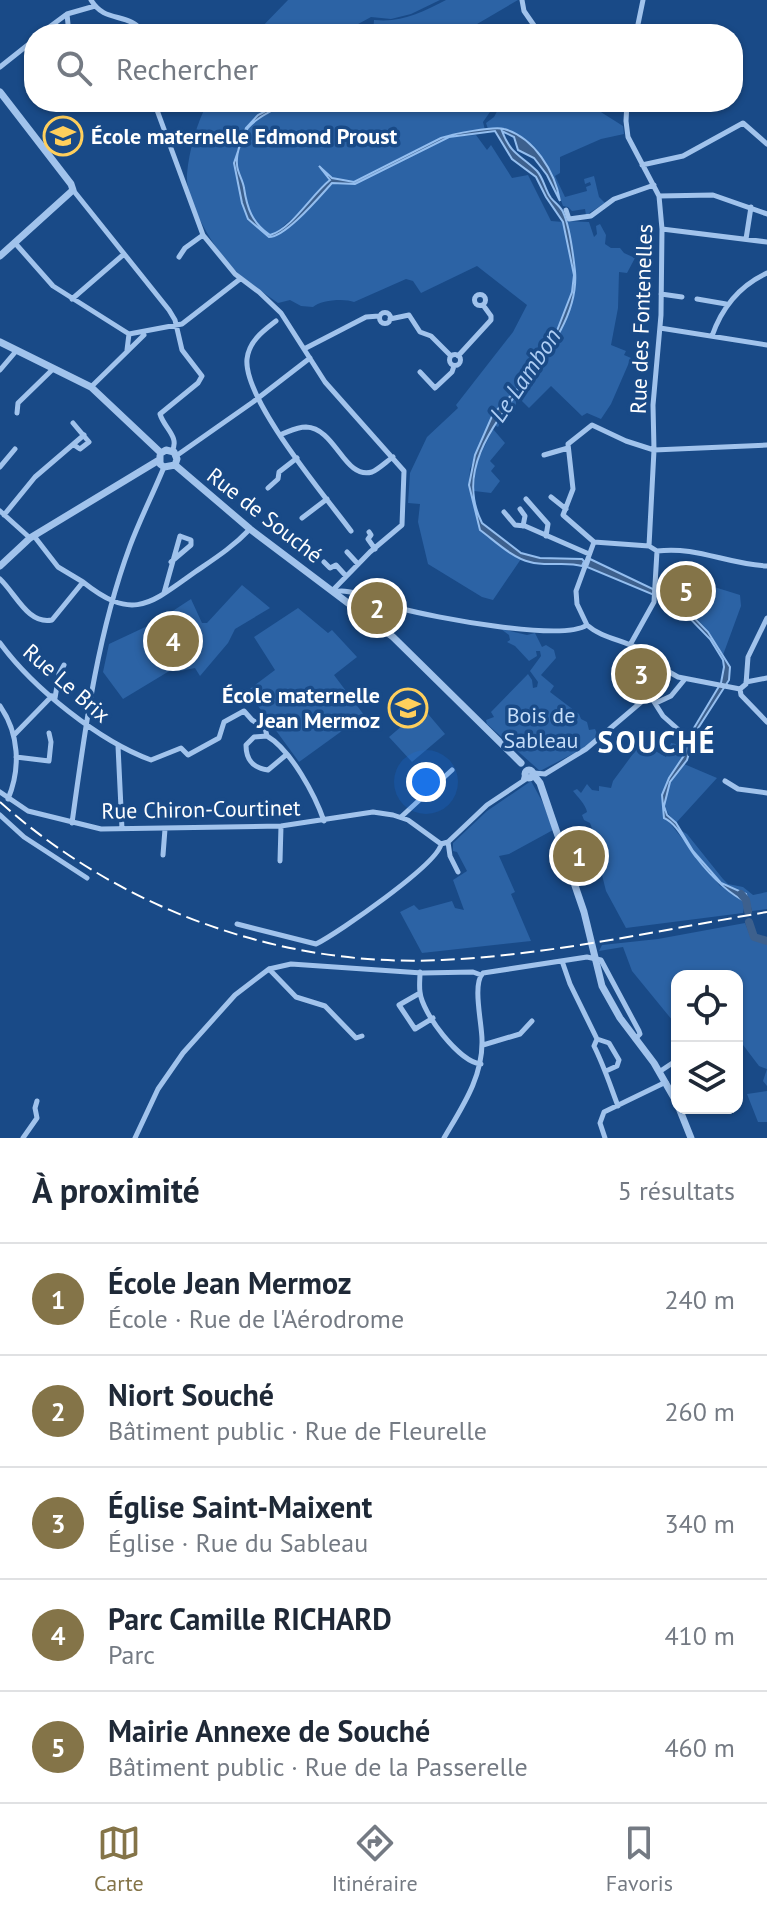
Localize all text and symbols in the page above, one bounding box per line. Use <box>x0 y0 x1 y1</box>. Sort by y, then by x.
search box <box>24 24 743 112</box>
icon: search <box>52 46 96 90</box>
text: Rechercher <box>116 49 258 88</box>
school or university icon: École maternelle Edmond Proust <box>42 115 84 157</box>
place label: École maternelle Edmond Proust <box>91 122 397 150</box>
street label: Rue des Fontenelles <box>624 224 658 414</box>
water label: Le Lambon <box>482 322 568 428</box>
street label: Rue de Souché <box>202 461 328 569</box>
pin: 5 <box>660 561 712 621</box>
pin: 2 <box>351 578 403 638</box>
pin: 4 <box>147 611 199 671</box>
street label: Rue Le Brix <box>18 638 116 728</box>
pin: 3 <box>615 644 667 704</box>
place label: École maternelle Jean Mermoz <box>222 681 380 734</box>
school or university icon: École maternelle Jean Mermoz <box>387 687 429 729</box>
park label: Bois de Sableau <box>504 701 578 754</box>
district label: SOUCHÉ <box>598 722 716 761</box>
your location <box>406 762 446 802</box>
street label: Rue Chiron-Courtinet <box>101 793 301 825</box>
pin: 1 <box>553 826 605 886</box>
map controls <box>671 970 743 1114</box>
button: locate <box>671 970 743 1042</box>
button: layers <box>671 1042 743 1114</box>
text: À proximité <box>32 1168 200 1212</box>
text: 5 résultats <box>618 1174 735 1207</box>
text: École Jean Mermoz <box>108 1263 352 1302</box>
text: 1 <box>51 1283 65 1316</box>
text: 240 m <box>664 1283 735 1316</box>
text: École · Rue de l'Aérodrome <box>108 1302 404 1335</box>
text: Niort Souché <box>108 1375 274 1414</box>
text: 2 <box>51 1395 65 1428</box>
text: 260 m <box>664 1395 735 1428</box>
text: Bâtiment public · Rue de Fleurelle <box>108 1414 487 1447</box>
text: Église Saint-Maixent <box>108 1487 372 1526</box>
text: 3 <box>51 1507 65 1540</box>
text: 340 m <box>664 1507 735 1540</box>
text: Église · Rue du Sableau <box>108 1526 368 1559</box>
text: Parc Camille RICHARD <box>108 1599 392 1638</box>
text: 4 <box>51 1619 65 1652</box>
text: 410 m <box>664 1619 735 1652</box>
text: Parc <box>108 1638 155 1671</box>
text: Mairie Annexe de Souché <box>108 1711 430 1750</box>
text: 5 <box>51 1731 65 1764</box>
text: 460 m <box>664 1731 735 1764</box>
text: Bâtiment public · Rue de la Passerelle <box>108 1750 528 1783</box>
tab: Carte <box>94 1821 144 1897</box>
tab: Itinéraire <box>332 1821 418 1897</box>
tab: Favoris <box>606 1821 673 1897</box>

